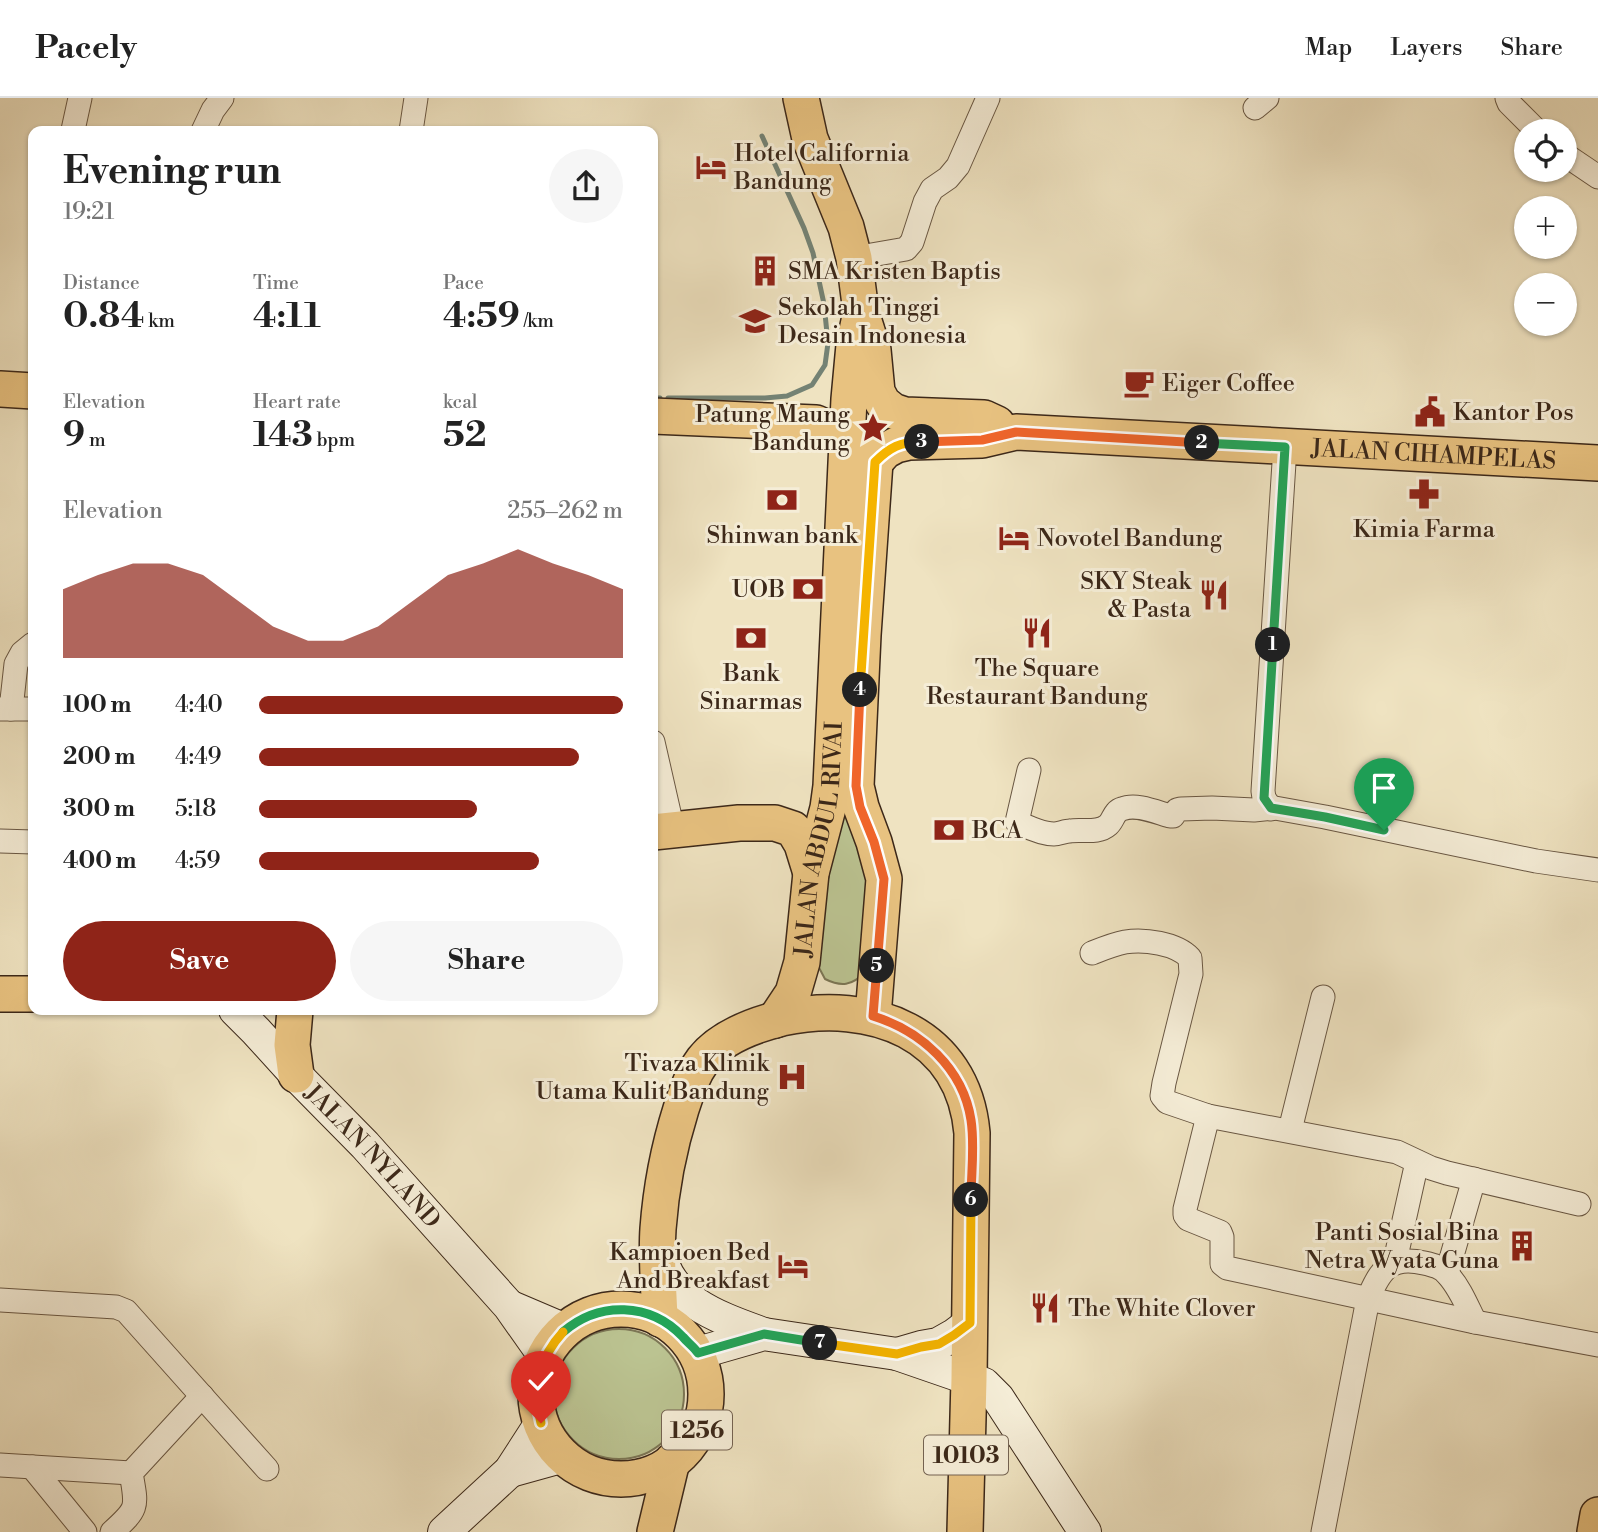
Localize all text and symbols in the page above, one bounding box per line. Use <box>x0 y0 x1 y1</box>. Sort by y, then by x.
text: Pacely <box>35 28 137 69</box>
text: Map <box>1305 33 1352 63</box>
text: Layers <box>1390 33 1462 63</box>
text: Share <box>1500 33 1563 63</box>
map controls <box>1514 119 1577 336</box>
button: locate <box>1514 119 1577 182</box>
place label: Hotel California Bandung <box>733 139 910 197</box>
text: Evening run <box>63 148 281 195</box>
button: share <box>549 149 623 223</box>
hotel icon: Hotel California Bandung <box>694 150 728 184</box>
button: + <box>1514 196 1577 259</box>
text: 19:21 <box>63 198 115 226</box>
building icon: SMA Kristen Baptis <box>748 254 782 288</box>
place label: SMA Kristen Baptis <box>788 257 1001 287</box>
text: Distance <box>63 271 140 295</box>
text: Time <box>253 271 299 295</box>
text: Pace <box>443 271 484 295</box>
button: − <box>1514 273 1577 336</box>
place label: Sekolah Tinggi Desain Indonesia <box>778 293 967 351</box>
text: 0.84 <box>63 295 144 338</box>
text: 4:11 <box>253 295 321 338</box>
text: 4:59 <box>443 295 520 338</box>
school or university icon: Sekolah Tinggi Desain Indonesia <box>738 304 772 338</box>
text: km <box>144 309 175 333</box>
text: /km <box>520 309 554 333</box>
cafe icon: Eiger Coffee <box>1122 366 1156 400</box>
place label: Eiger Coffee <box>1162 369 1295 399</box>
text: Elevation <box>63 390 145 414</box>
text: Heart rate <box>253 390 341 414</box>
text: kcal <box>443 390 477 414</box>
public building icon: Kantor Pos <box>1413 395 1447 429</box>
place label: Kantor Pos <box>1453 398 1574 428</box>
place label: Patung Maung Bandung <box>695 400 851 458</box>
place icon: Patung Maung Bandung <box>856 411 890 445</box>
text: 9 <box>63 414 85 457</box>
text: 143 <box>253 414 313 457</box>
text: 52 <box>443 414 487 457</box>
pin: 3 <box>904 424 940 460</box>
pin: 2 <box>1184 426 1220 460</box>
text: m <box>85 428 106 452</box>
text: bpm <box>313 428 355 452</box>
text: 3 <box>916 429 927 453</box>
text: 2 <box>1196 430 1207 454</box>
street label: JALAN CIHAMPELAS <box>1309 434 1557 477</box>
pharmacy icon: Kimia Farma <box>1407 477 1441 511</box>
bank icon: Shinwan bank <box>765 483 799 517</box>
text: Elevation <box>63 497 163 525</box>
text: 255–262 m <box>507 497 623 525</box>
place label: Kimia Farma <box>1353 515 1496 545</box>
place label: Shinwan bank <box>706 521 859 551</box>
hotel icon: Novotel Bandung <box>997 521 1031 555</box>
place label: Novotel Bandung <box>1037 524 1223 554</box>
place label: SKY Steak & Pasta <box>1080 567 1192 625</box>
bank icon: UOB <box>791 572 825 606</box>
place label: UOB <box>732 575 785 605</box>
restaurant icon: SKY Steak & Pasta <box>1197 578 1231 612</box>
restaurant icon: The Square Restaurant Bandung <box>1020 616 1054 650</box>
bank icon: Bank Sinarmas <box>734 621 768 655</box>
pin: 1 <box>1256 628 1290 662</box>
text: 1 <box>1268 632 1277 656</box>
place label: The Square Restaurant Bandung <box>926 654 1148 712</box>
place label: Bank Sinarmas <box>700 659 802 717</box>
pin: 4 <box>842 672 878 708</box>
text: 4 <box>853 677 866 701</box>
text: 100 m <box>63 691 131 719</box>
text: 4:40 <box>175 691 223 719</box>
street label: JALAN ABDUL RIVAI <box>788 721 850 960</box>
text: 200 m <box>63 743 135 771</box>
text: 4:49 <box>175 743 222 771</box>
pin <box>1354 758 1414 830</box>
icon: arrive <box>1365 769 1403 807</box>
text: 300 m <box>63 795 135 823</box>
text: 5:18 <box>175 795 216 823</box>
bank icon: BCA <box>932 813 966 847</box>
place label: BCA <box>971 816 1023 846</box>
text: 400 m <box>63 847 136 875</box>
text: 4:59 <box>175 847 221 875</box>
button: Save <box>63 921 336 1001</box>
button: Share <box>350 921 623 1001</box>
pin: 5 <box>860 948 894 984</box>
text: 5 <box>871 953 882 977</box>
place label: Tivaza Klinik Utama Kulit Bandung <box>535 1049 770 1107</box>
hospital icon: Tivaza Klinik Utama Kulit Bandung <box>775 1060 809 1094</box>
street label: JALAN NYLAND <box>297 1078 446 1235</box>
pin: 6 <box>954 1182 988 1218</box>
text: 6 <box>965 1187 976 1211</box>
place label: Panti Sosial Bina Netra Wyata Guna <box>1305 1218 1500 1276</box>
building icon: Panti Sosial Bina Netra Wyata Guna <box>1505 1229 1539 1263</box>
place label: Kampioen Bed And Breakfast <box>609 1238 771 1296</box>
hotel icon: Kampioen Bed And Breakfast <box>776 1249 810 1283</box>
restaurant icon: The White Clover <box>1028 1291 1062 1325</box>
place label: The White Clover <box>1068 1294 1256 1324</box>
pin: 7 <box>802 1326 838 1360</box>
text: 7 <box>814 1330 825 1354</box>
pin <box>511 1351 571 1423</box>
icon: check <box>522 1362 560 1400</box>
road number: 1256 <box>662 1410 732 1450</box>
road number: 10103 <box>924 1436 1008 1474</box>

